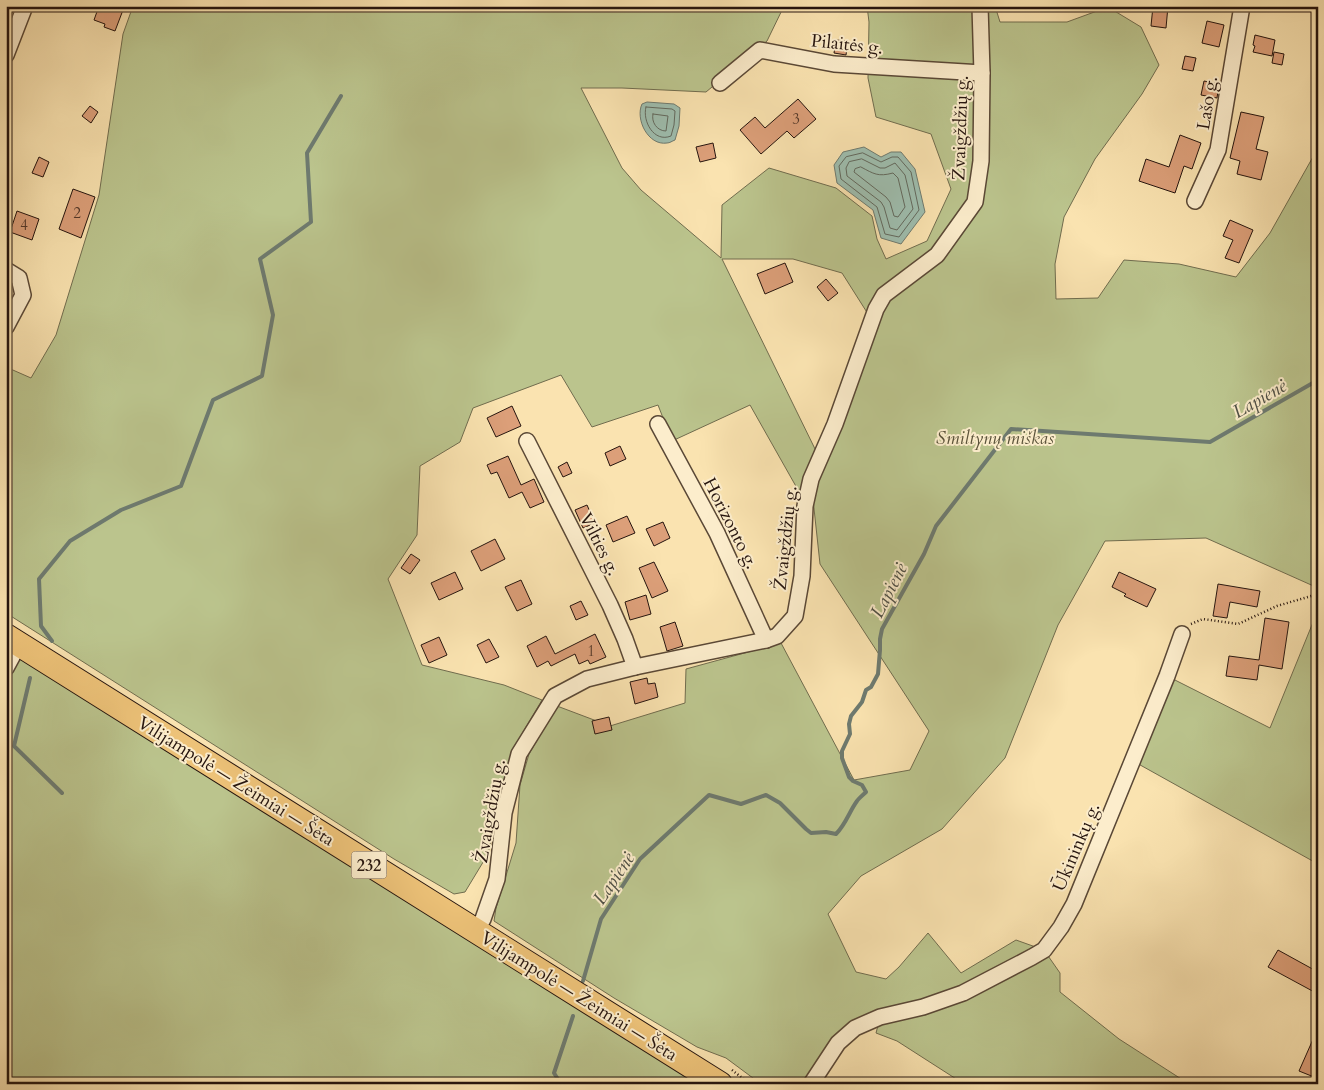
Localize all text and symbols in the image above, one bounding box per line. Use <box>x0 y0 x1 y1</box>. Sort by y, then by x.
street label: Pilaitės g. <box>810 28 884 61</box>
street label: Lašo g. <box>1191 74 1224 132</box>
street label: Žvaigždžių g. <box>946 75 975 181</box>
house number: 3 <box>792 109 800 129</box>
house number: 2 <box>73 203 81 223</box>
house number: 4 <box>20 215 28 235</box>
water label: Lapienė <box>1228 373 1292 425</box>
park label: Smiltynų miškas <box>936 426 1054 451</box>
street label: Horizonto g. <box>697 473 764 573</box>
street label: Žvaigždžių g. <box>768 485 803 592</box>
street label: Vilties g. <box>573 509 626 580</box>
water label: Lapienė <box>864 558 914 622</box>
house number: 1 <box>587 641 595 661</box>
street label: Vilijampolė — Žeimiai — Šėta <box>132 710 339 853</box>
street label: Žvaigždžių g. <box>469 757 512 865</box>
street label: Ūkininkų g. <box>1047 799 1106 895</box>
water label: Lapienė <box>587 847 641 910</box>
road number: 232 <box>352 852 386 878</box>
street label: Vilijampolė — Žeimiai — Šėta <box>475 925 682 1068</box>

